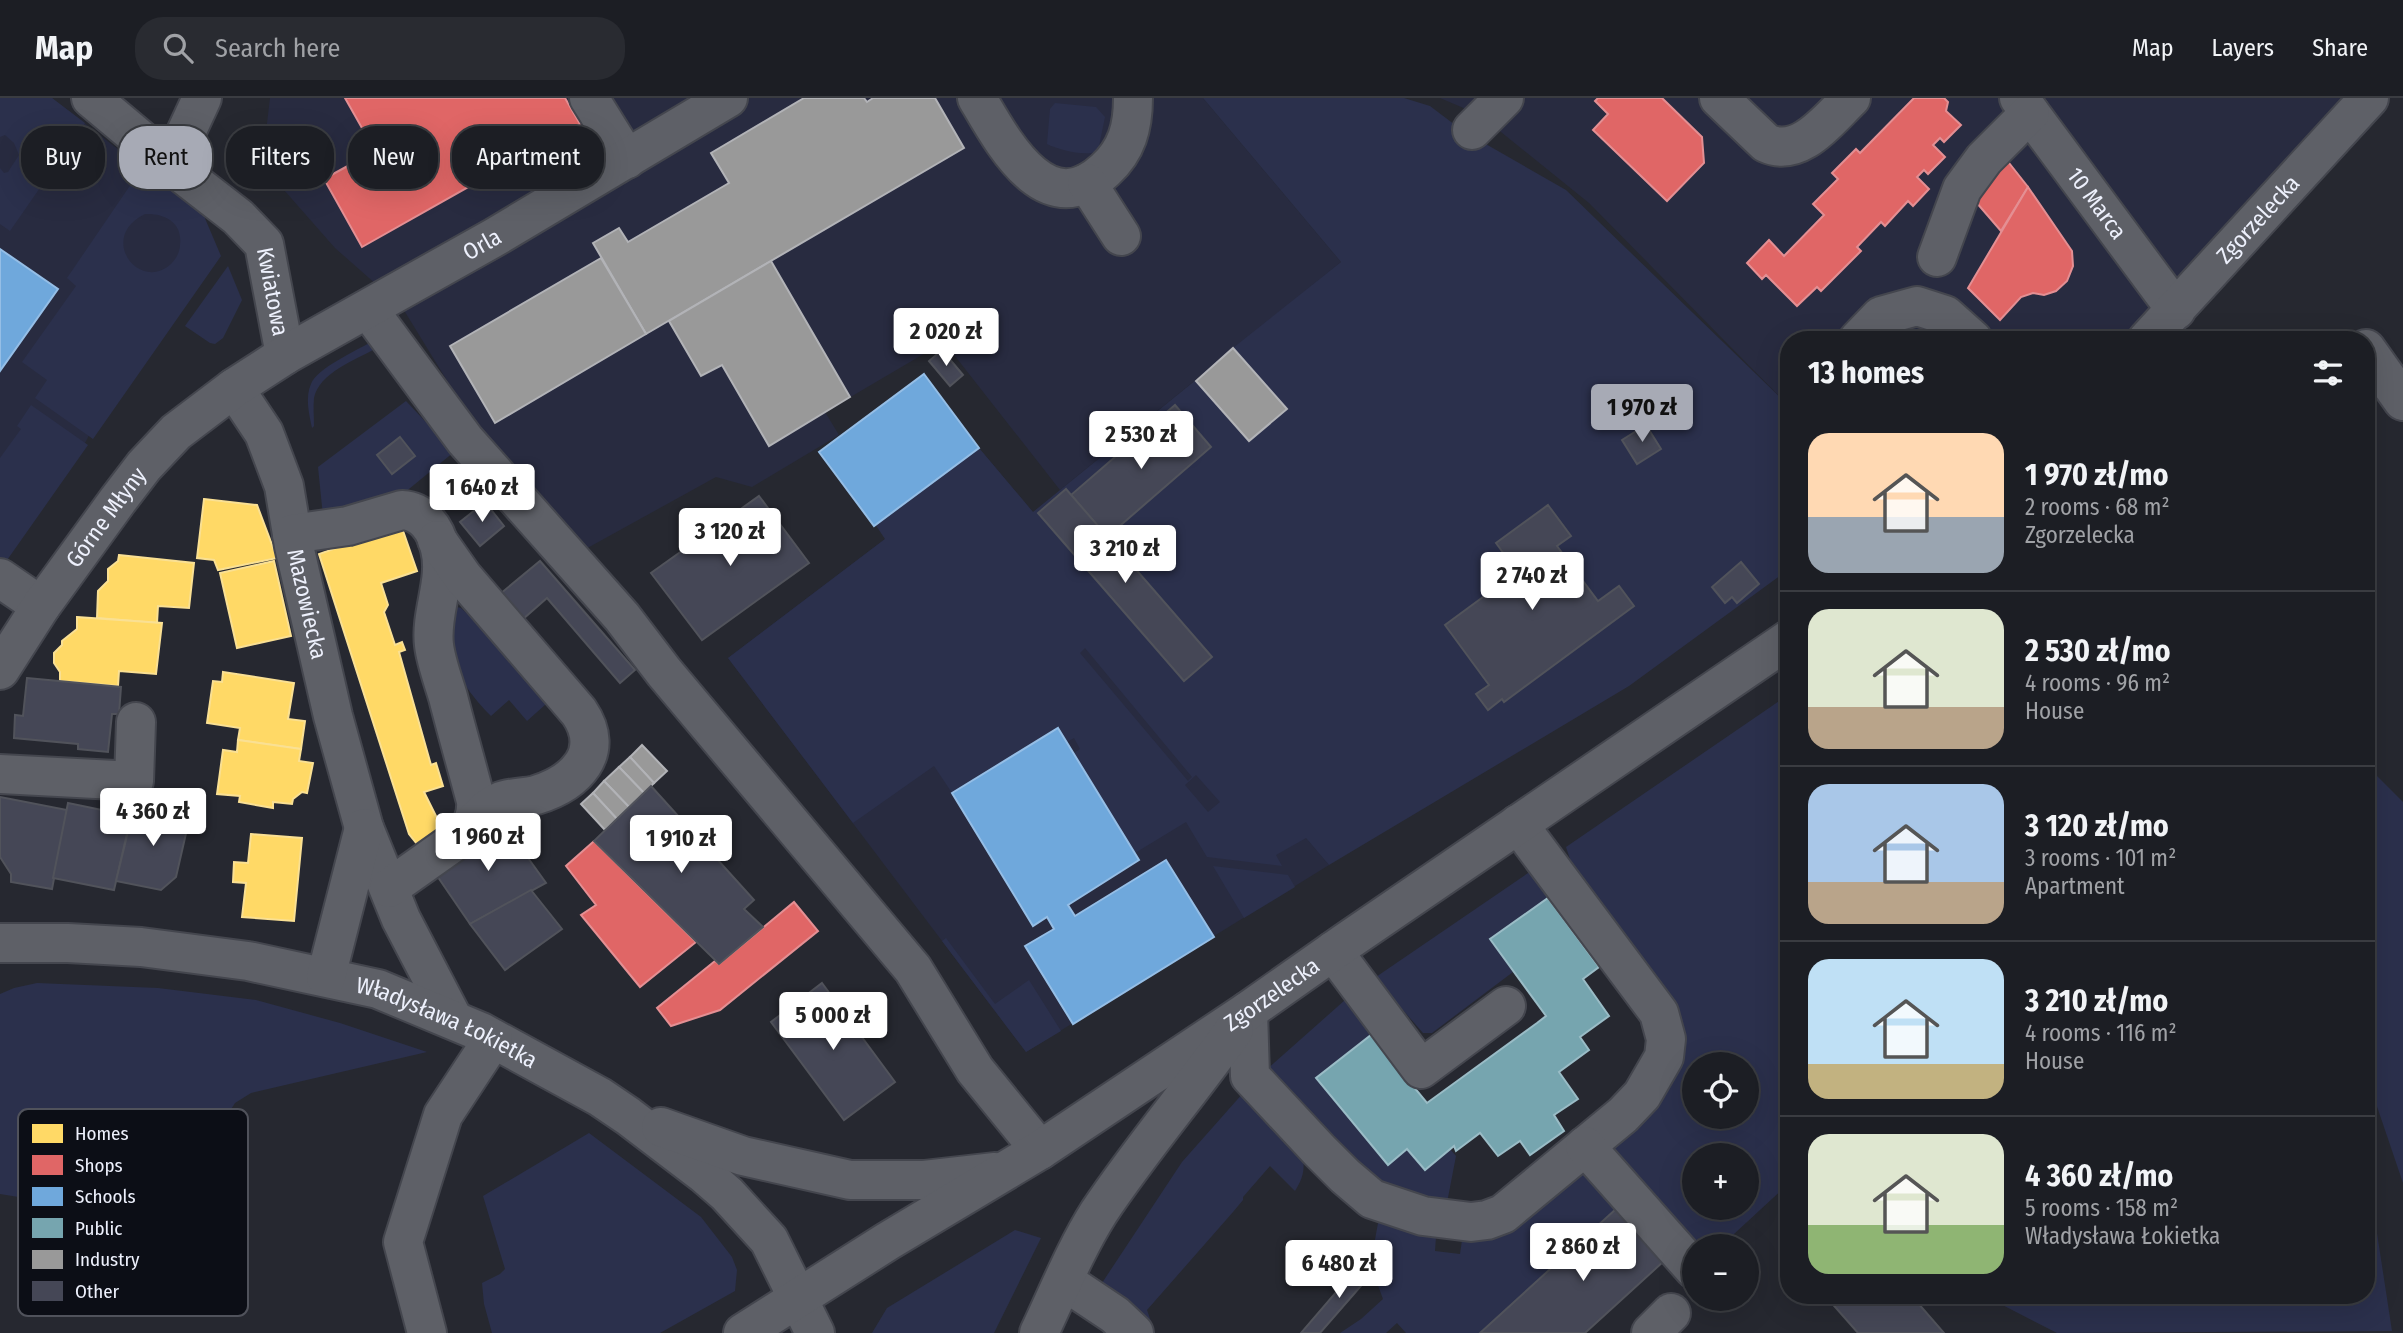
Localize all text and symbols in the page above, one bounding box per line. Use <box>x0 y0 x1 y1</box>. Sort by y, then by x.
search box <box>135 17 625 80</box>
text: Map <box>35 28 93 68</box>
icon: search <box>159 29 197 67</box>
text: Search here <box>215 33 340 64</box>
text: Map <box>2132 34 2174 62</box>
text: Layers <box>2212 34 2274 62</box>
text: Share <box>2312 34 2368 62</box>
chip: Buy <box>21 126 105 189</box>
chip: Rent <box>119 126 212 189</box>
chip: Filters <box>226 126 334 189</box>
chip: New <box>348 126 438 189</box>
chip: Apartment <box>452 126 604 189</box>
street label: 10 Marca <box>2061 162 2133 245</box>
street label: Zgorzelecka <box>2210 169 2305 269</box>
street label: Orla <box>458 222 506 266</box>
street label: Kwiatowa <box>251 245 295 338</box>
pin: 2 020 zł <box>874 308 1018 368</box>
text: 2 020 zł <box>910 317 982 345</box>
icon: filters <box>2309 354 2347 392</box>
text: 13 homes <box>1808 355 1924 391</box>
pin: 1 970 zł <box>1570 384 1714 444</box>
text: 1 970 zł <box>1607 393 1677 421</box>
pin: 2 530 zł <box>1069 412 1213 471</box>
text: 2 530 zł <box>1105 420 1177 448</box>
text: 1 970 zł/mo <box>2025 457 2168 493</box>
street label: Górne Młyny <box>60 461 153 573</box>
icon: home <box>1864 461 1948 545</box>
pin: 1 640 zł <box>410 464 554 524</box>
text: 1 640 zł <box>446 473 518 501</box>
text: 2 rooms · 68 m² <box>2025 493 2170 521</box>
pin: 3 120 zł <box>658 508 802 568</box>
text: 3 120 zł <box>695 517 765 545</box>
text: Zgorzelecka <box>2025 521 2135 549</box>
pin: 3 210 zł <box>1053 526 1197 585</box>
text: 3 210 zł <box>1090 534 1160 562</box>
street label: Mazowiecka <box>281 546 334 662</box>
pin: 2 740 zł <box>1460 552 1604 612</box>
text: 2 740 zł <box>1497 561 1567 589</box>
text: 2 530 zł/mo <box>2025 633 2171 669</box>
icon: home <box>1864 637 1948 721</box>
text: 4 rooms · 96 m² <box>2025 669 2170 697</box>
text: House <box>2025 697 2084 725</box>
pin: 4 360 zł <box>81 788 225 848</box>
text: 4 360 zł <box>116 797 190 825</box>
text: 3 120 zł/mo <box>2025 808 2169 844</box>
icon: home <box>1864 812 1948 896</box>
pin: 1 960 zł <box>416 814 560 873</box>
pin: 1 910 zł <box>609 816 753 875</box>
text: 1 960 zł <box>452 822 524 850</box>
text: 1 910 zł <box>646 824 716 852</box>
text: 3 rooms · 101 m² <box>2025 844 2176 872</box>
text: Apartment <box>2025 872 2125 900</box>
street label: Zgorzelecka <box>1219 951 1325 1037</box>
street label: Władysława Łokietka <box>354 971 542 1074</box>
text: 3 210 zł/mo <box>2025 983 2168 1019</box>
icon: home <box>1864 987 1948 1071</box>
pin: 5 000 zł <box>761 992 905 1052</box>
text: 5 000 zł <box>795 1001 871 1029</box>
text: 4 rooms · 116 m² <box>2025 1019 2177 1047</box>
text: House <box>2025 1047 2084 1075</box>
map controls <box>1682 1052 1759 1311</box>
button: locate <box>1682 1052 1759 1129</box>
legend <box>18 1109 248 1316</box>
text: Homes <box>75 1122 129 1145</box>
button: + <box>1682 1143 1759 1220</box>
text: Shops <box>75 1154 123 1177</box>
text: 4 360 zł/mo <box>2025 1158 2173 1194</box>
icon: home <box>1864 1162 1948 1246</box>
text: Schools <box>75 1185 136 1208</box>
text: 5 rooms · 158 m² <box>2025 1194 2178 1222</box>
text: Public <box>75 1217 122 1240</box>
text: Władysława Łokietka <box>2025 1222 2220 1250</box>
pin: 2 860 zł <box>1511 1224 1655 1283</box>
text: 2 860 zł <box>1546 1232 1620 1260</box>
button: − <box>1682 1234 1759 1311</box>
pin: 6 480 zł <box>1267 1240 1411 1300</box>
text: Industry <box>75 1248 140 1271</box>
text: 6 480 zł <box>1301 1249 1377 1277</box>
text: Other <box>75 1280 120 1303</box>

